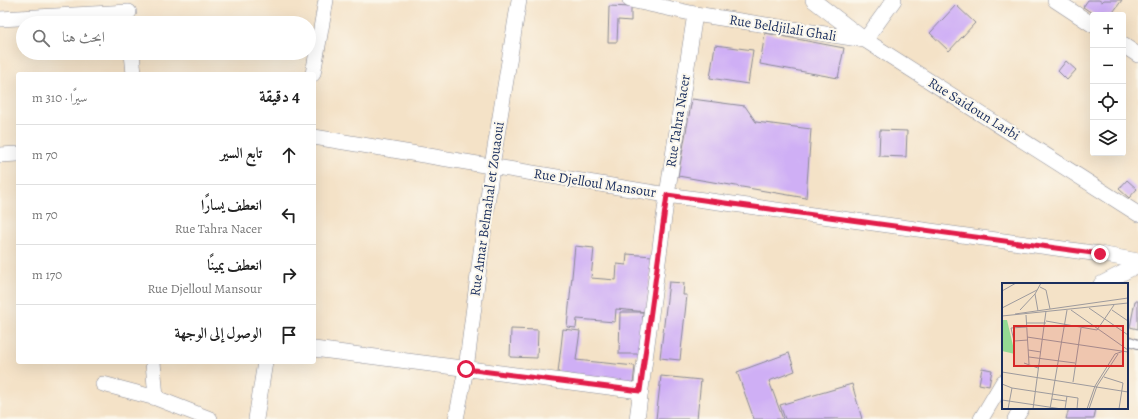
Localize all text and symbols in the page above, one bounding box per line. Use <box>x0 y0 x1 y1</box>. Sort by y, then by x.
street label: Rue Beldjilali Ghali <box>728 10 838 46</box>
map controls <box>1090 12 1126 156</box>
button: + <box>1090 12 1126 48</box>
search box <box>16 16 316 60</box>
icon: search <box>30 27 52 49</box>
text: ابحث هنا <box>62 27 105 47</box>
button: − <box>1090 48 1126 84</box>
street label: Rue Tahra Nacer <box>661 73 695 169</box>
street label: Rue Saidoun Larbi <box>924 73 1024 145</box>
button: locate <box>1090 84 1126 120</box>
text: 4 دقيقة <box>259 85 300 108</box>
text: سيرًا · 310 m <box>32 89 87 106</box>
street label: Rue Amar Belmahal et Zouaoui <box>465 120 509 298</box>
button: layers <box>1090 120 1126 156</box>
text: تابع السير <box>220 143 262 163</box>
icon: ahead <box>278 144 300 166</box>
text: 70 m <box>32 146 58 163</box>
street label: Rue Djelloul Mansour <box>533 164 658 202</box>
text: انعطف يسارًا <box>201 195 262 215</box>
icon: left <box>278 204 300 226</box>
text: 70 m <box>32 206 58 223</box>
text: Rue Tahra Nacer <box>175 220 262 237</box>
route end <box>1091 245 1109 263</box>
text: انعطف يمينًا <box>207 255 262 275</box>
icon: right <box>278 264 300 286</box>
text: 170 m <box>32 266 62 283</box>
text: Rue Djelloul Mansour <box>147 280 262 297</box>
inset map <box>1002 283 1128 409</box>
text: الوصول إلى الوجهة <box>175 323 262 343</box>
icon: arrive <box>278 324 300 346</box>
route start <box>457 360 475 378</box>

